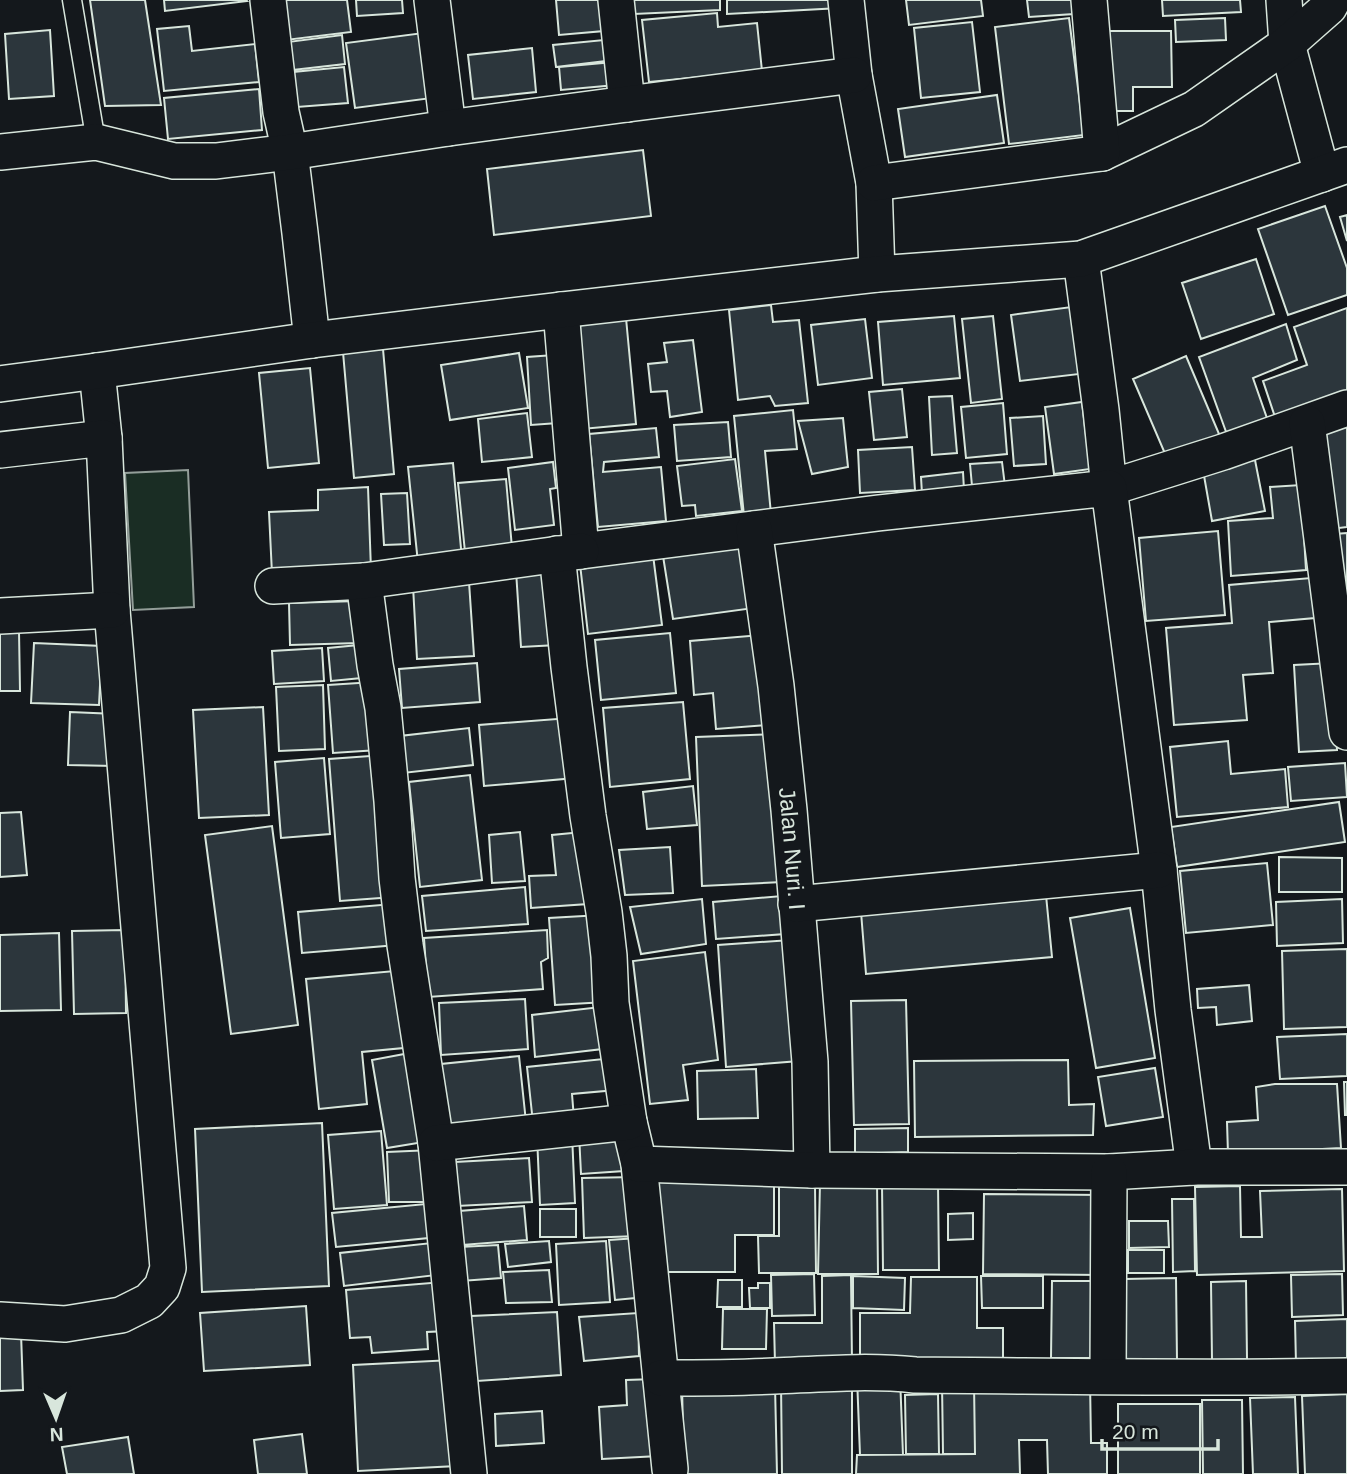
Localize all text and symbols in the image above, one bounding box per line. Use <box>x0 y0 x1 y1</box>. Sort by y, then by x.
street label: Jalan Nuri. I <box>774 786 810 911</box>
north arrow <box>21 1383 91 1453</box>
scale bar <box>1102 1408 1218 1452</box>
text: 20 m <box>1112 1420 1159 1443</box>
text: N <box>49 1424 64 1445</box>

